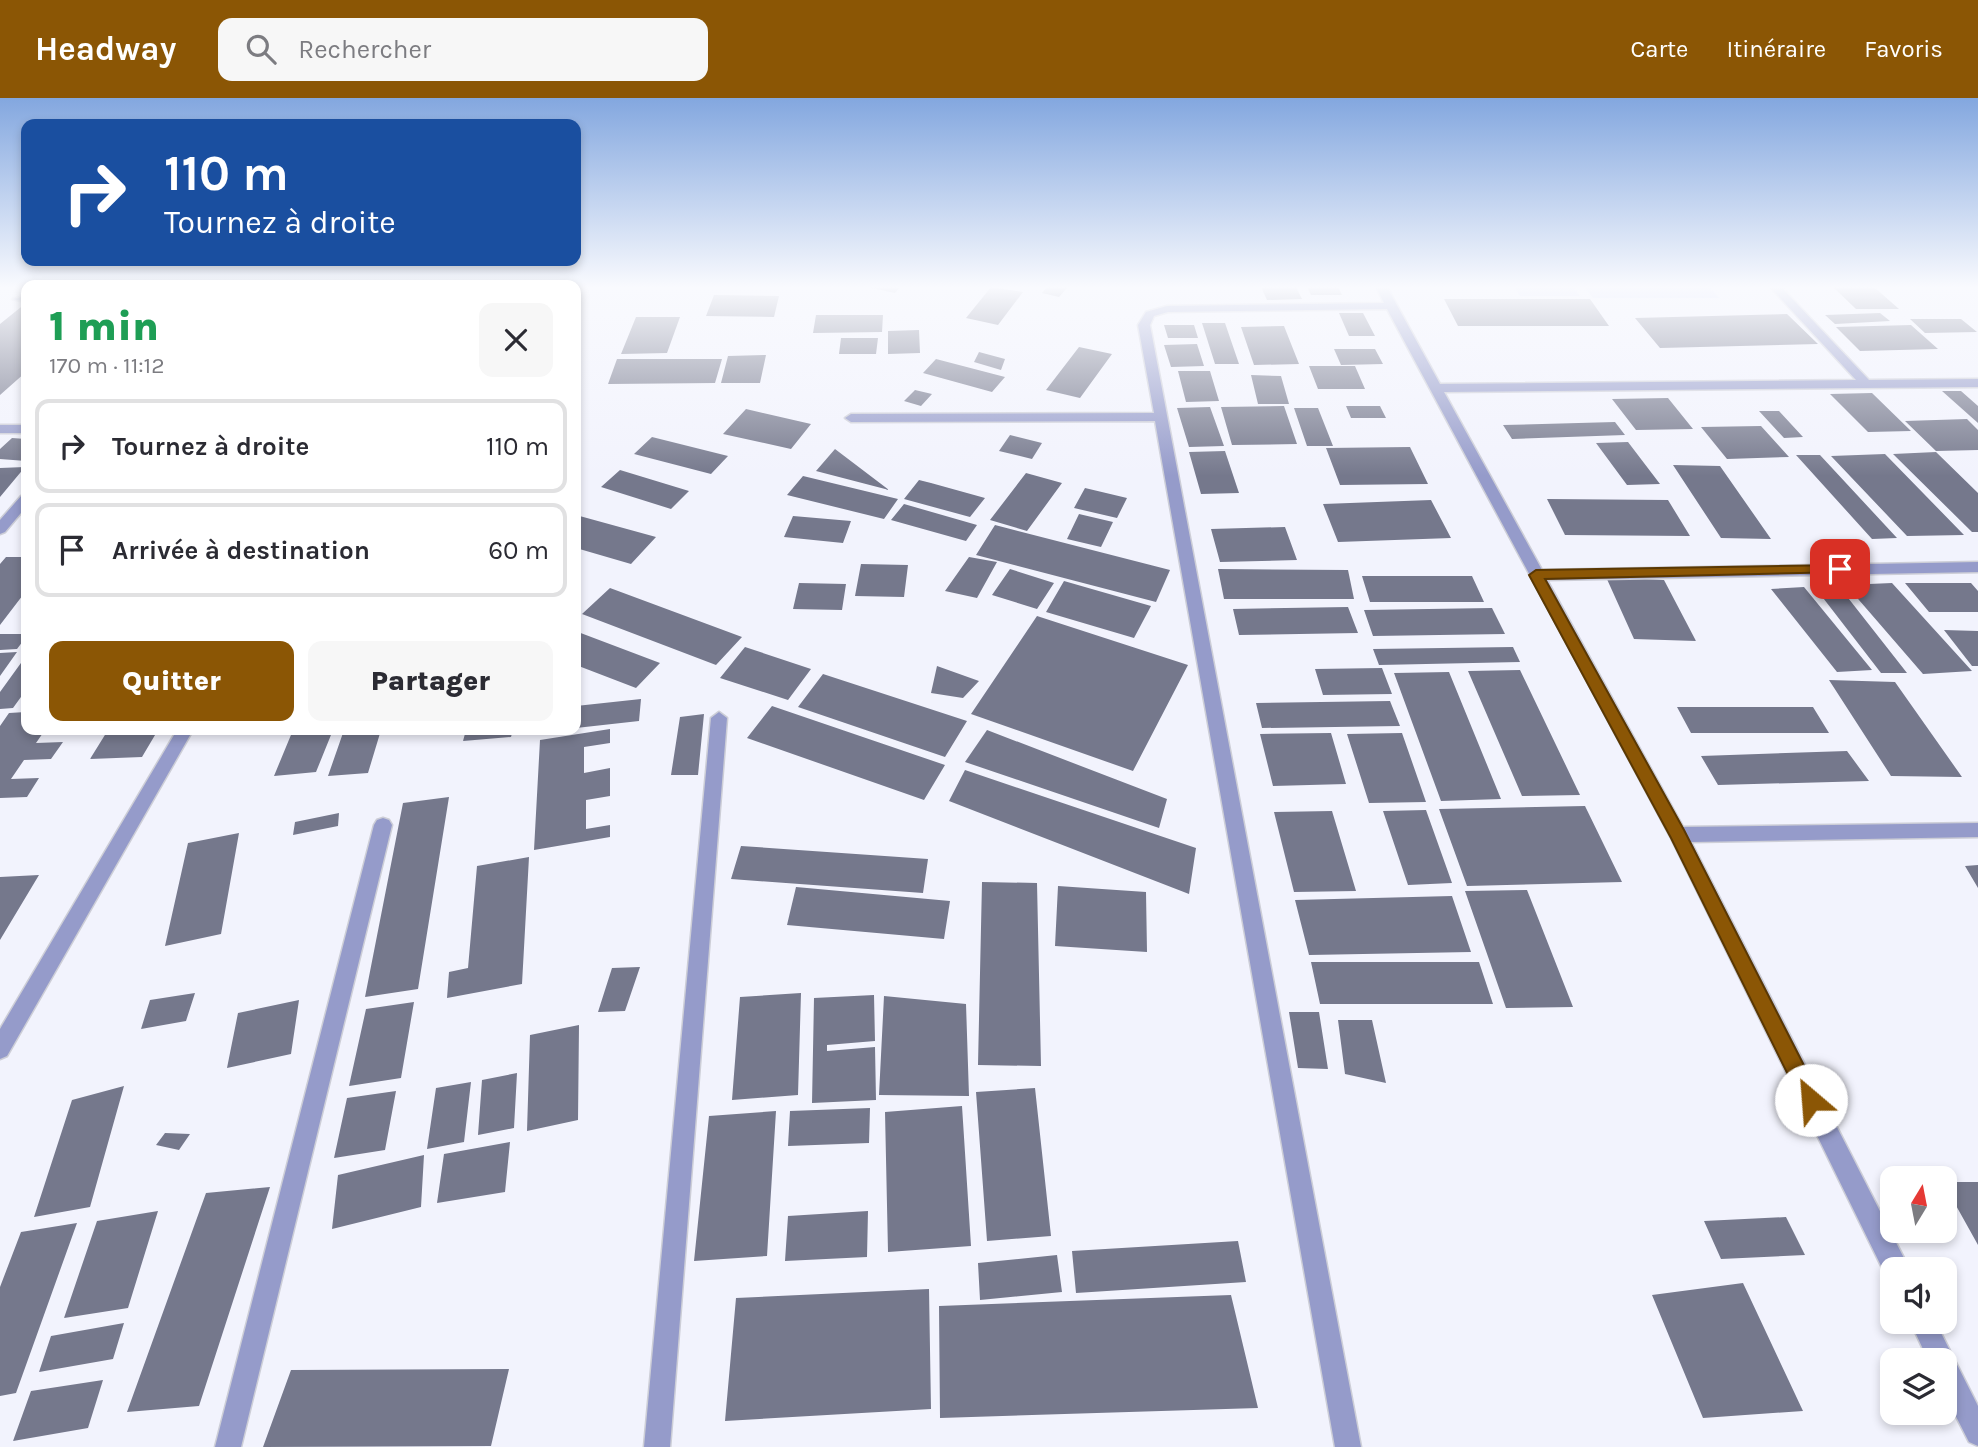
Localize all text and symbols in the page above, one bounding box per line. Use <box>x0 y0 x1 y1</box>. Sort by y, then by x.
search box <box>218 18 708 81</box>
text: Headway <box>35 30 176 68</box>
icon: search <box>242 30 280 68</box>
text: Rechercher <box>298 34 431 65</box>
text: Carte <box>1630 35 1688 63</box>
text: Itinéraire <box>1726 35 1826 63</box>
text: Favoris <box>1864 35 1943 63</box>
text: 110 m <box>164 145 289 202</box>
icon: right <box>49 147 140 238</box>
text: Tournez à droite <box>164 204 396 241</box>
text: 1 min <box>49 301 159 351</box>
button: close <box>479 303 553 377</box>
text: 170 m · 11:12 <box>49 352 165 379</box>
icon: right <box>53 427 91 465</box>
text: Tournez à droite <box>112 431 309 462</box>
text: 110 m <box>486 431 549 462</box>
icon: arrive <box>53 531 91 569</box>
text: Arrivée à destination <box>112 535 370 566</box>
text: 60 m <box>488 535 549 566</box>
pin <box>1810 539 1870 599</box>
icon: arrive <box>1821 550 1859 588</box>
button: Quitter <box>49 641 294 721</box>
button: Partager <box>308 641 553 721</box>
position arrow <box>1774 1063 1848 1137</box>
north arrow <box>1880 1166 1956 1242</box>
map controls <box>1880 1166 1957 1425</box>
button: sound <box>1880 1257 1957 1334</box>
button: layers <box>1880 1348 1957 1425</box>

